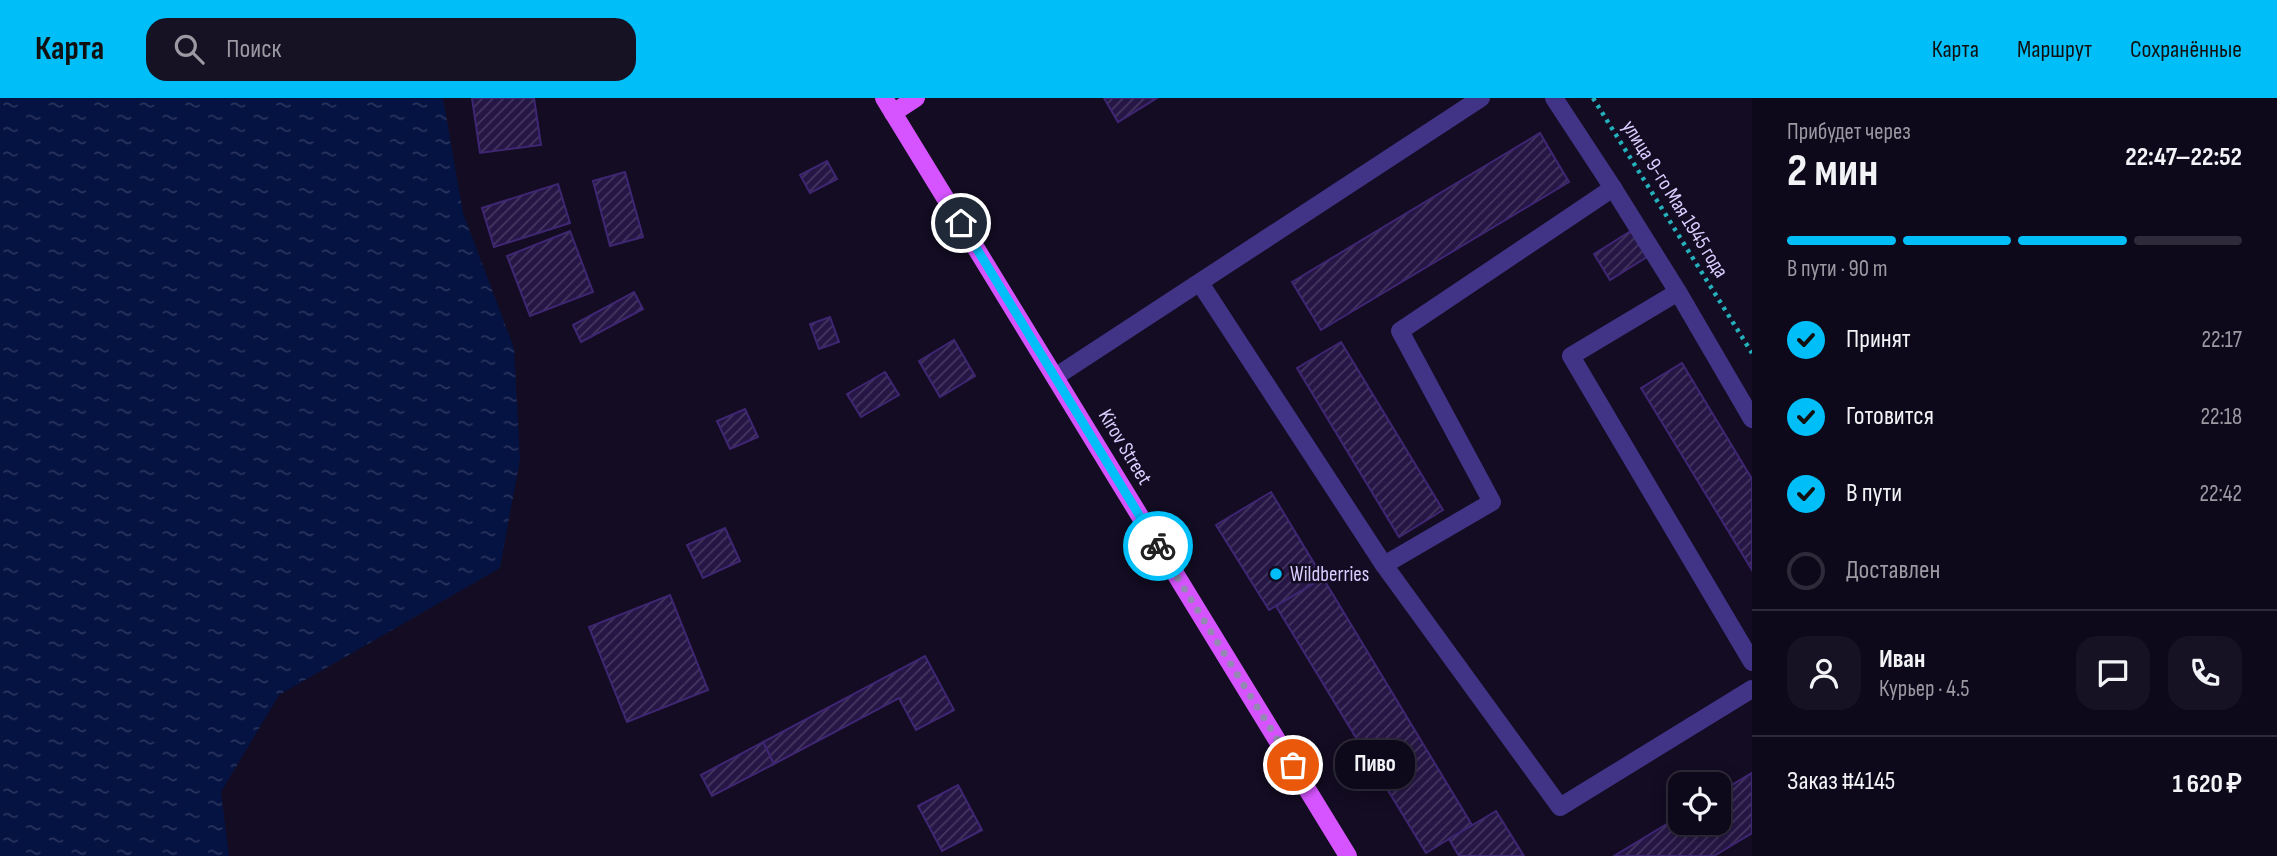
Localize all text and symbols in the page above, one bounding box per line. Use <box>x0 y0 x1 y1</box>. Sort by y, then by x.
search box <box>146 18 636 81</box>
text: Карта <box>35 29 104 69</box>
icon: search <box>170 30 208 68</box>
text: Поиск <box>226 34 281 65</box>
text: Карта <box>1932 35 1979 64</box>
text: Маршрут <box>2017 35 2092 64</box>
text: Сохранённые <box>2130 35 2242 64</box>
street label: улица 9-го Мая 1945 года <box>1616 116 1734 282</box>
text: Прибудет через <box>1787 118 1911 146</box>
text: 22:47–22:52 <box>2125 142 2242 173</box>
text: 2 мин <box>1787 144 1878 199</box>
pin <box>931 193 991 253</box>
icon: home <box>942 204 980 242</box>
text: В пути · 90 m <box>1787 255 1888 283</box>
icon: check <box>1787 321 1825 359</box>
text: Принят <box>1846 324 1911 355</box>
text: 22:17 <box>2201 326 2242 354</box>
icon: check <box>1787 398 1825 436</box>
text: Готовится <box>1846 401 1934 432</box>
text: 22:18 <box>2201 403 2242 431</box>
street label: Kirov Street <box>1093 405 1157 489</box>
icon: check <box>1787 475 1825 513</box>
text: В пути <box>1846 478 1902 509</box>
text: 22:42 <box>2199 480 2242 508</box>
courier <box>1123 511 1193 581</box>
icon: bike <box>1139 527 1177 565</box>
text: Доставлен <box>1846 555 1940 586</box>
place label: Wildberries <box>1290 562 1369 587</box>
marker: Wildberries <box>1268 566 1284 582</box>
button: person <box>1787 636 1861 710</box>
button: chat <box>2076 636 2150 710</box>
button: phone <box>2168 636 2242 710</box>
text: Иван <box>1879 644 1925 675</box>
text: Курьер · 4.5 <box>1879 675 1969 703</box>
pin <box>1263 735 1323 795</box>
callout: Пиво <box>1335 740 1416 790</box>
icon: bag <box>1274 746 1312 784</box>
text: Пиво <box>1354 750 1396 778</box>
text: Заказ #4145 <box>1787 766 1895 797</box>
text: 1 620 ₽ <box>2172 769 2242 800</box>
map controls <box>1668 772 1731 835</box>
button: locate <box>1668 772 1731 835</box>

